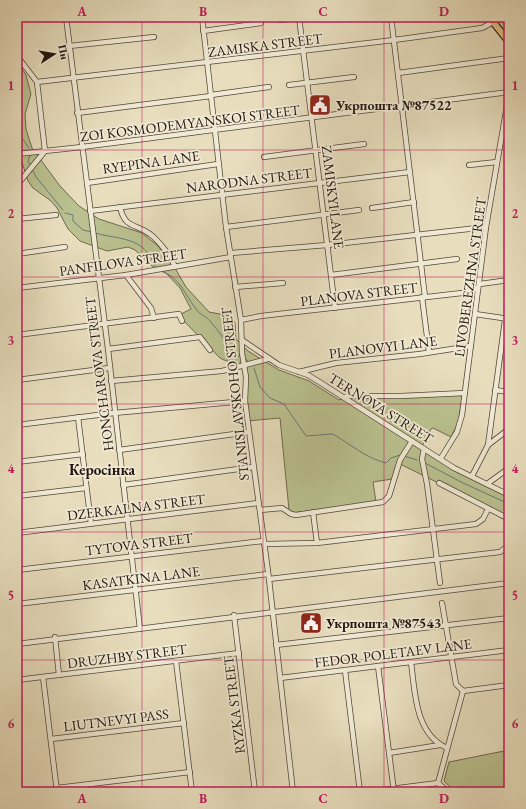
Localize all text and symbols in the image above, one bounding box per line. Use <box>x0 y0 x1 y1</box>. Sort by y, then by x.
text: A <box>76 3 87 20</box>
text: B <box>199 3 207 20</box>
text: C <box>318 3 328 20</box>
text: D <box>439 3 449 20</box>
street label: ZAMISKA STREET <box>207 29 324 61</box>
north arrow <box>34 34 74 74</box>
text: Пн <box>55 43 72 61</box>
text: 1 <box>8 77 15 94</box>
text: 1 <box>512 77 519 94</box>
public building icon: Укрпошта №87522 <box>307 92 333 118</box>
place label: Укрпошта №87522 <box>335 96 452 114</box>
street label: ZOI KOSMODEMYANSKOI STREET <box>79 101 302 145</box>
street label: ZAMISKYI LANE <box>318 144 348 250</box>
street label: RYEPINA LANE <box>101 146 201 178</box>
street label: NARODNA STREET <box>185 163 314 197</box>
street label: LIVOBEREZHNA STREET <box>450 195 490 358</box>
text: 2 <box>8 205 15 222</box>
text: 2 <box>512 205 519 222</box>
street label: PANFILOVA STREET <box>58 244 189 280</box>
street label: PLANOVA STREET <box>299 278 419 310</box>
street label: HONCHAROVA STREET <box>81 295 117 452</box>
street label: STANISLAVSKOHO STREET <box>217 306 253 482</box>
street label: PLANOVYI LANE <box>328 331 438 363</box>
text: 3 <box>8 332 15 349</box>
text: 3 <box>512 332 519 349</box>
street label: TERNOVA STREET <box>325 369 437 448</box>
text: 4 <box>8 460 15 477</box>
district label: Керосінка <box>69 460 136 479</box>
text: 4 <box>512 460 519 477</box>
street label: DZERKALNA STREET <box>66 490 207 524</box>
street label: TYTOVA STREET <box>84 528 195 560</box>
street label: KASATKINA LANE <box>81 562 201 594</box>
text: 5 <box>8 587 14 604</box>
text: 5 <box>512 587 518 604</box>
public building icon: Укрпошта №87543 <box>298 610 324 636</box>
place label: Укрпошта №87543 <box>325 614 441 632</box>
street label: FEDOR POLETAEV LANE <box>313 634 473 672</box>
street label: DRUZHBY STREET <box>66 640 189 672</box>
street label: RYZKA STREET <box>219 654 249 755</box>
street label: LIUTNEVYI PASS <box>62 705 170 735</box>
text: 6 <box>8 715 15 732</box>
text: 6 <box>512 715 519 732</box>
text: A <box>76 790 87 807</box>
text: B <box>199 790 207 807</box>
text: C <box>318 790 328 807</box>
text: D <box>439 790 449 807</box>

